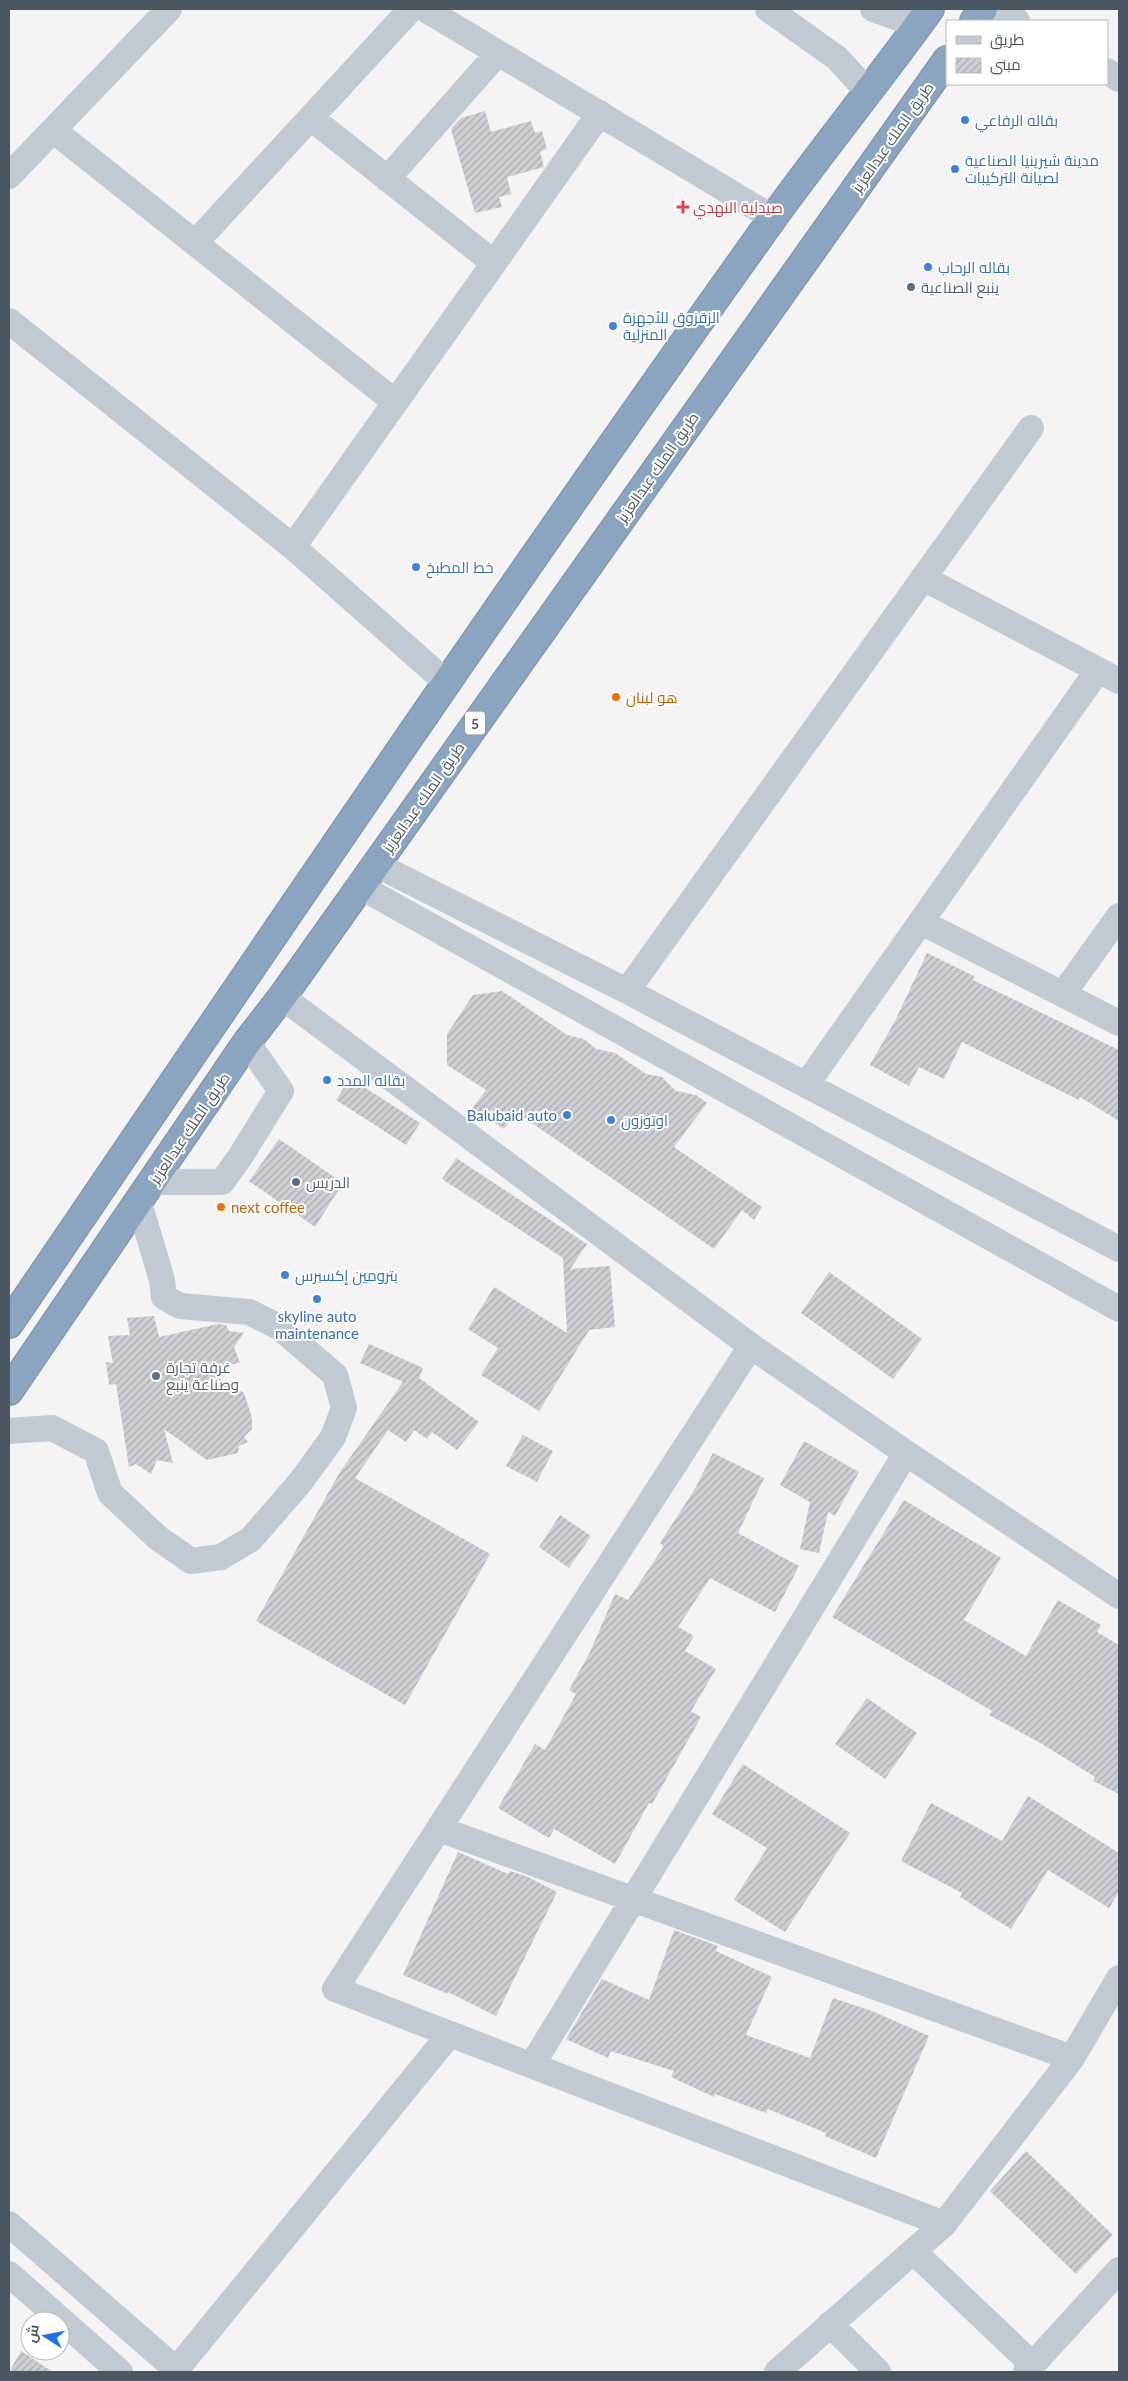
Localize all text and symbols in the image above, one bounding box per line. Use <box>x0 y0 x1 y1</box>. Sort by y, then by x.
legend <box>946 20 1108 85</box>
text: طريق <box>990 30 1024 50</box>
text: مبنى <box>990 55 1021 75</box>
street label: طريق الملك عبدالعزيز <box>847 78 938 198</box>
place label: بقاله الرفاعي <box>975 111 1058 133</box>
marker: بقاله الرفاعي <box>959 114 971 126</box>
place label: مدينة شيرينيا الصناعية لصيانة التركيبات <box>965 151 1099 187</box>
marker: مدينة شيرينيا الصناعية لصيانة التركيبات <box>949 163 961 175</box>
place label: صيدلية النهدي <box>693 198 783 220</box>
marker: صيدلية النهدي <box>677 201 689 213</box>
place label: بقاله الرحاب <box>938 258 1010 277</box>
marker: بقاله الرحاب <box>922 261 934 273</box>
place label: ينبع الصناعية <box>921 278 999 299</box>
marker: ينبع الصناعية <box>905 281 917 293</box>
place label: الزقزوق للأجهزة المنزلية <box>623 308 720 344</box>
marker: الزقزوق للأجهزة المنزلية <box>607 320 619 332</box>
street label: طريق الملك عبدالعزيز <box>612 408 703 528</box>
place label: خط المطبخ <box>426 558 493 579</box>
marker: خط المطبخ <box>410 561 422 573</box>
place label: هو لبنان <box>626 688 678 708</box>
marker: هو لبنان <box>610 691 622 703</box>
road number: 5 <box>465 711 485 734</box>
street label: طريق الملك عبدالعزيز <box>378 738 469 858</box>
street label: طريق الملك عبدالعزيز <box>145 1069 235 1189</box>
place label: بقاله المدد <box>337 1071 405 1089</box>
marker: بقاله المدد <box>321 1074 333 1086</box>
place label: Balubaid auto <box>467 1106 557 1124</box>
marker: Balubaid auto <box>561 1109 573 1121</box>
place label: اوتوزون <box>621 1111 668 1131</box>
marker: اوتوزون <box>605 1114 617 1126</box>
place label: الدريس <box>306 1173 350 1193</box>
marker: الدريس <box>290 1176 302 1188</box>
place label: next coffee <box>231 1198 305 1216</box>
marker: next coffee <box>215 1201 227 1213</box>
place label: بترومين إكسبرس <box>295 1266 398 1286</box>
marker: بترومين إكسبرس <box>279 1269 291 1281</box>
marker: skyline auto maintenance <box>311 1293 323 1305</box>
place label: skyline auto maintenance <box>275 1307 359 1342</box>
place label: غرفة تجارة وصناعة ينبع <box>166 1358 239 1396</box>
marker: غرفة تجارة وصناعة ينبع <box>150 1370 162 1382</box>
north arrow <box>20 2311 70 2361</box>
text: ش <box>22 2323 43 2344</box>

